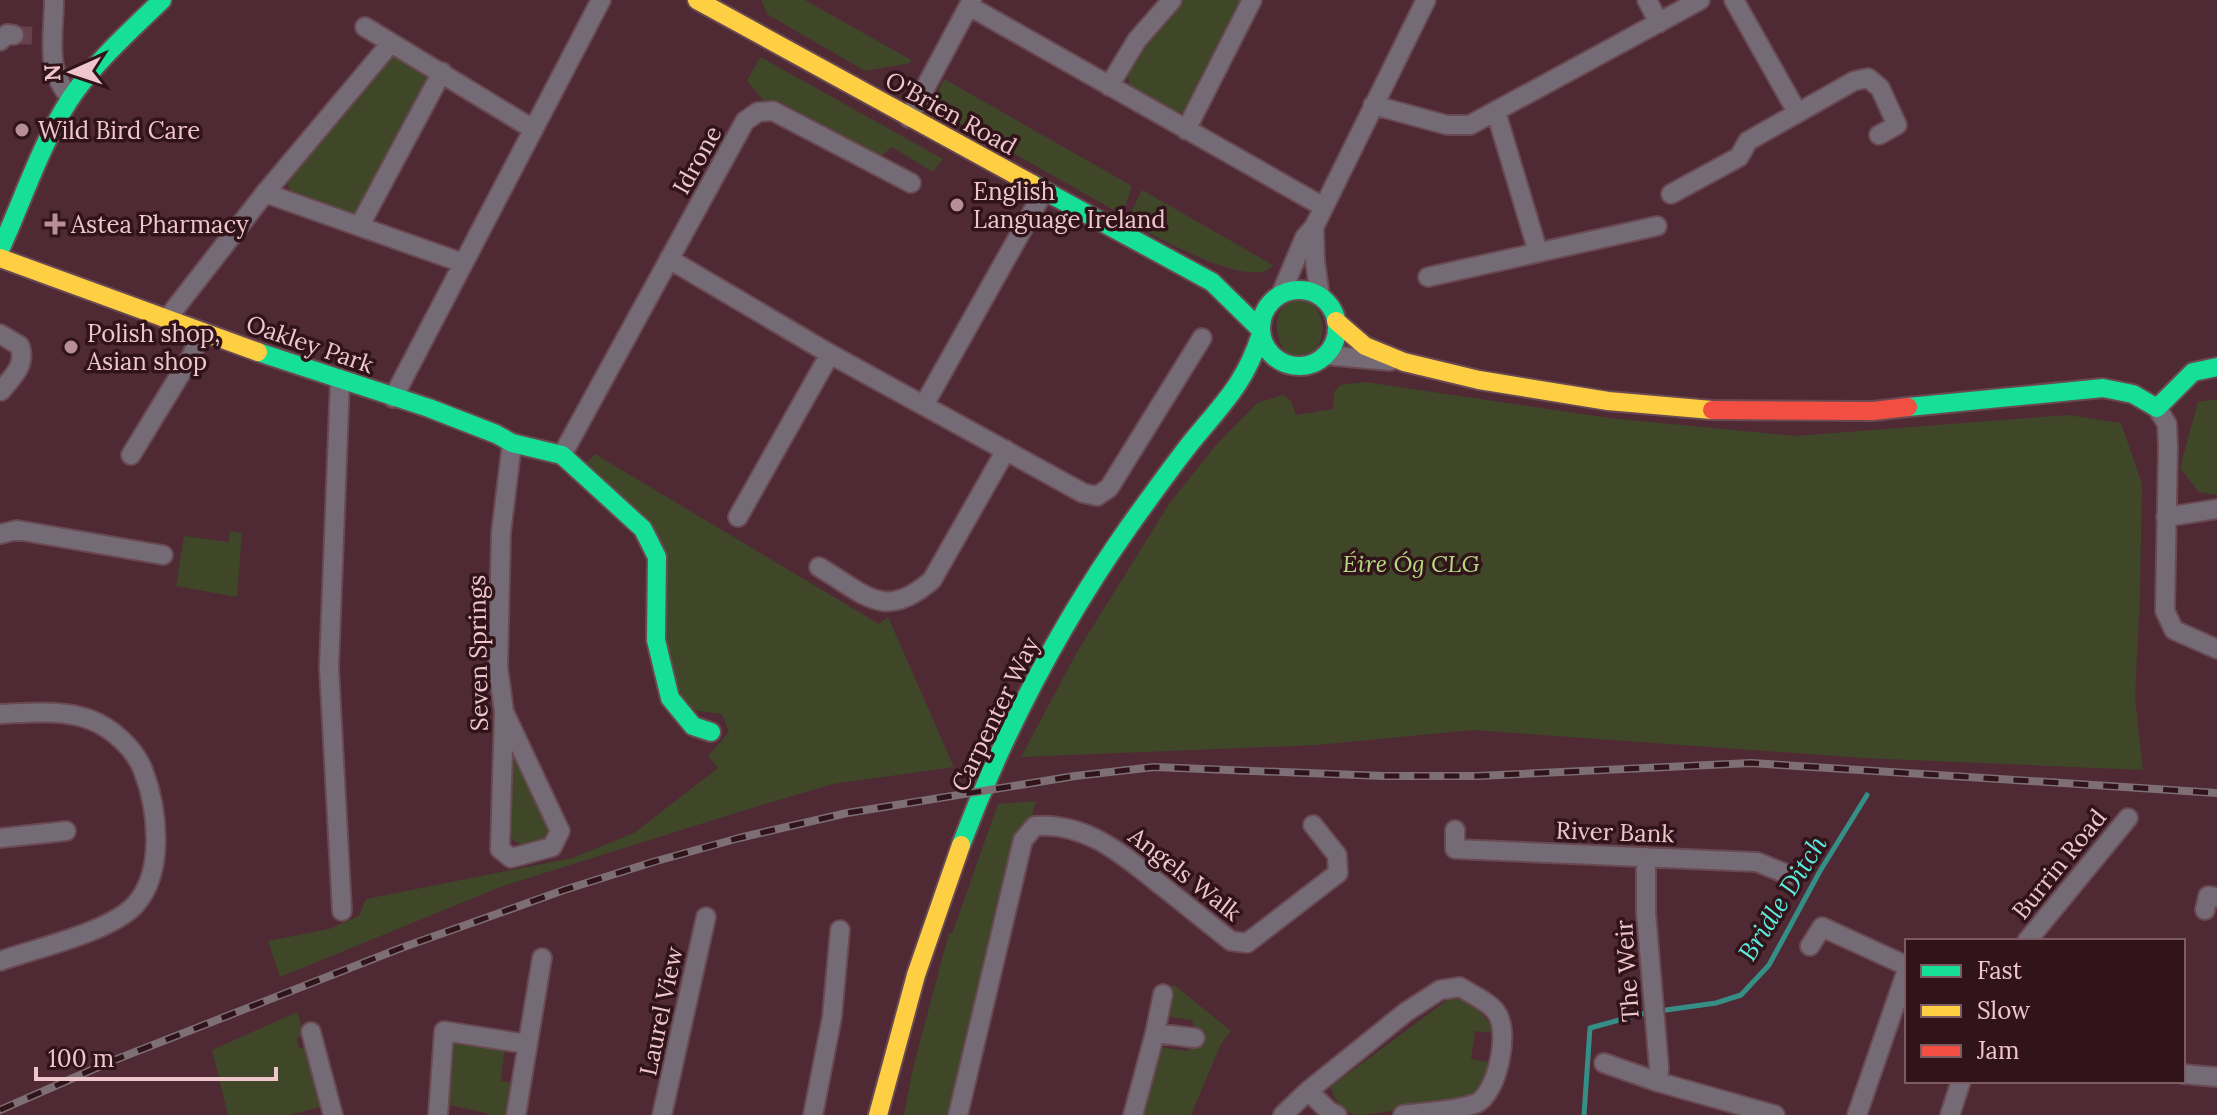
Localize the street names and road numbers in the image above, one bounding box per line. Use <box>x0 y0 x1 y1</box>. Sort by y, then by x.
street label: O'Brien Road <box>880 64 1022 162</box>
street label: Idrone <box>666 120 728 200</box>
street label: Oakley Park <box>242 308 378 380</box>
street label: Seven Springs <box>461 575 495 731</box>
street label: Carpenter Way <box>944 631 1046 796</box>
street label: Burrin Road <box>2005 802 2113 926</box>
street label: River Bank <box>1555 814 1675 850</box>
street label: Angels Walk <box>1122 820 1248 928</box>
street label: The Weir <box>1608 918 1646 1023</box>
street label: Laurel View <box>632 943 690 1078</box>

